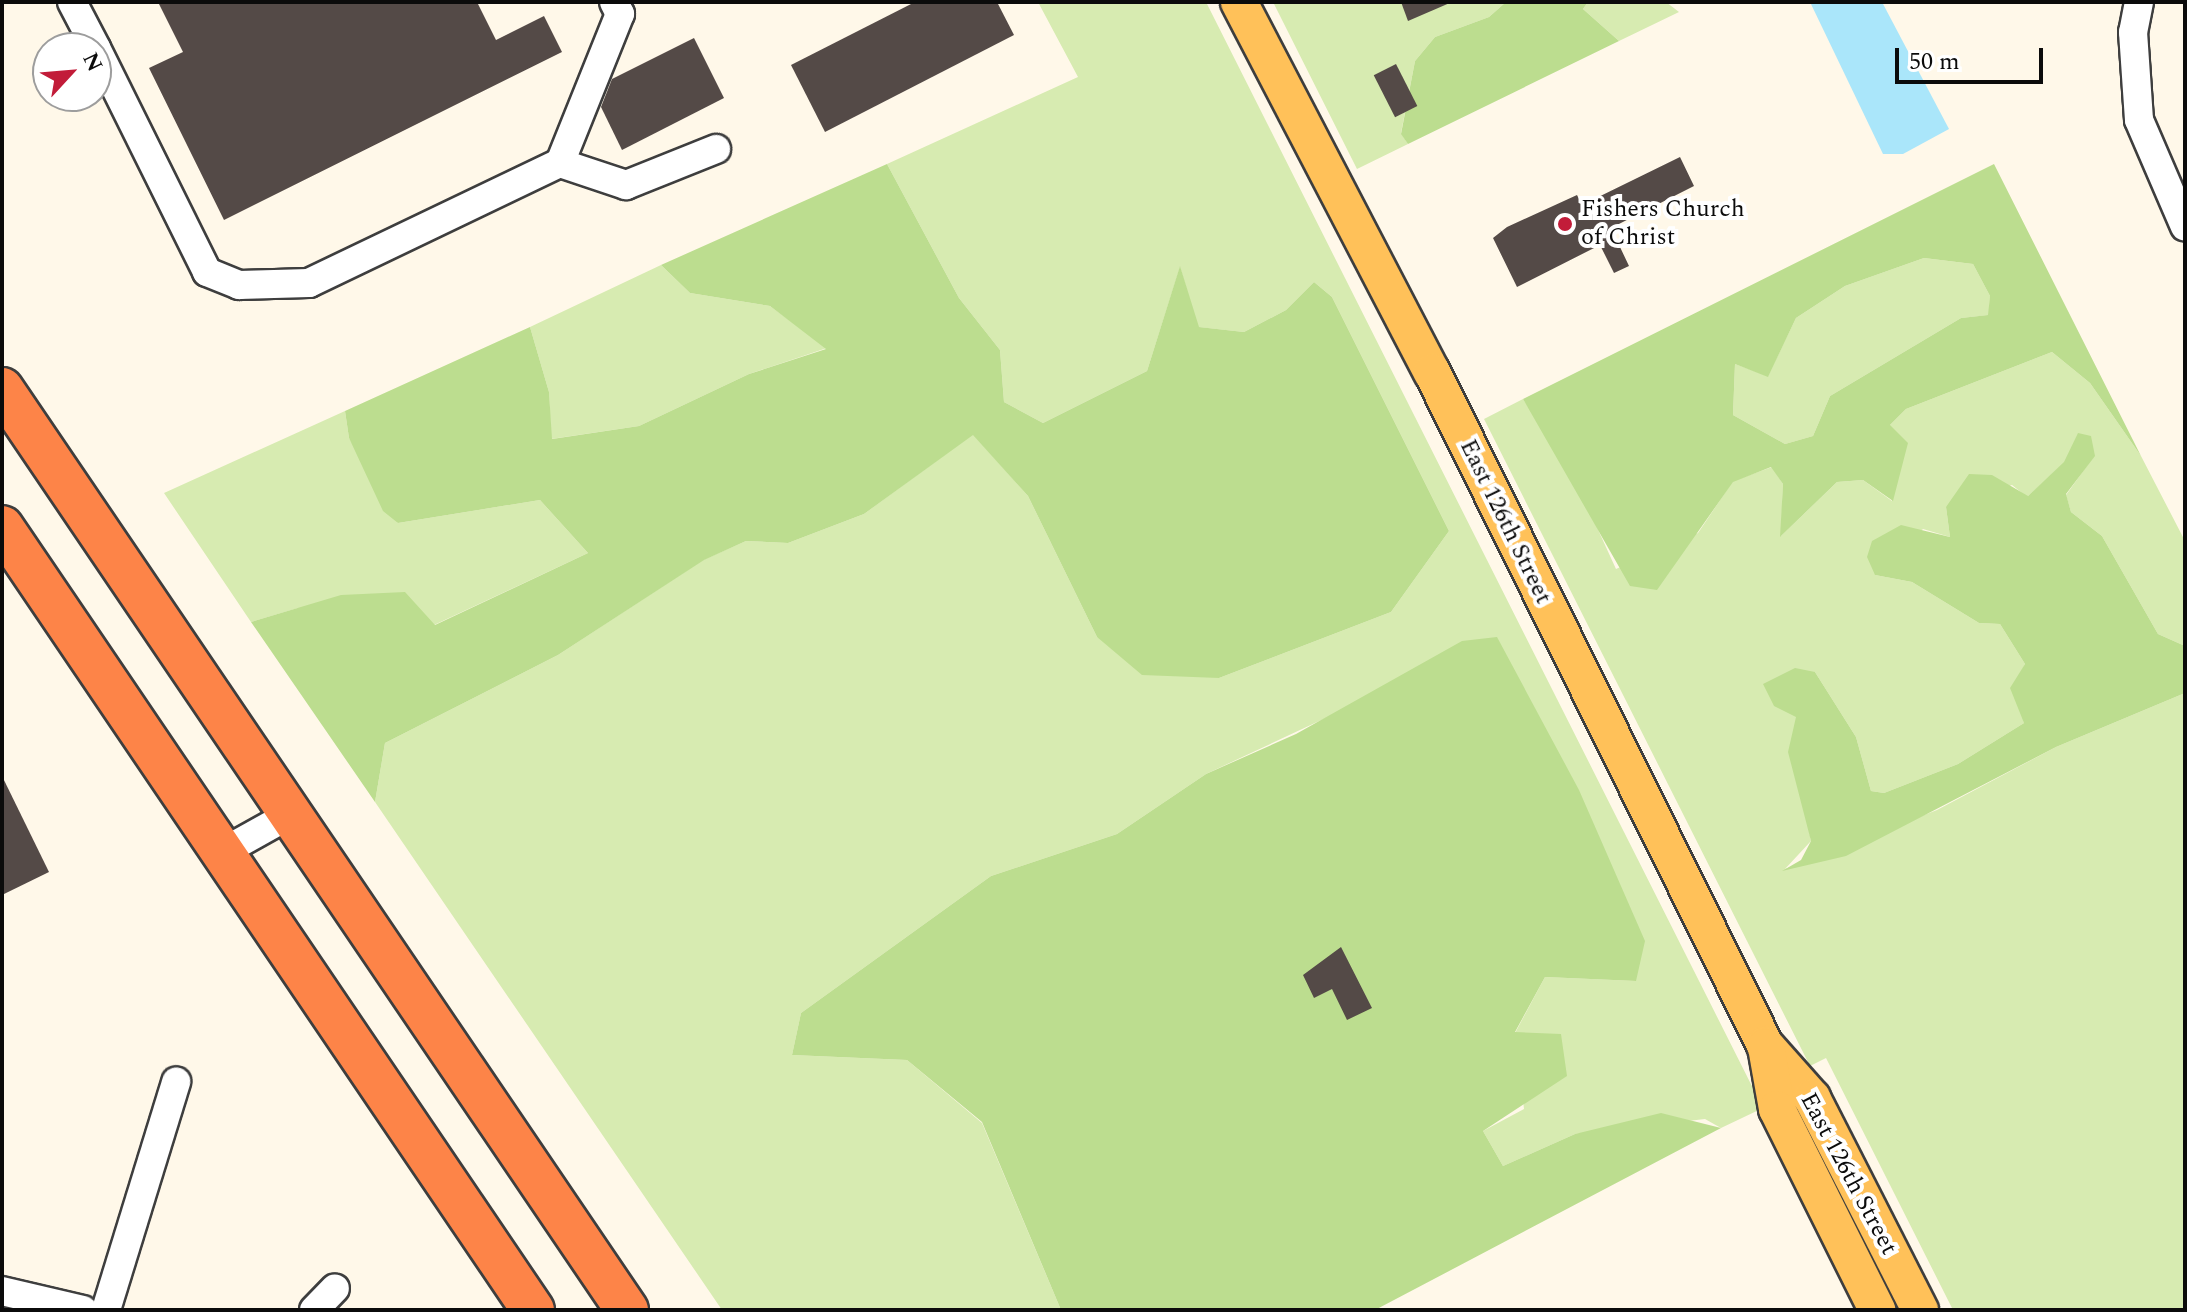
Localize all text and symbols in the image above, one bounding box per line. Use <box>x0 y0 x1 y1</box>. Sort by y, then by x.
north arrow <box>32 32 112 112</box>
scale bar <box>1899 32 2047 82</box>
text: 50 m <box>1909 44 1960 80</box>
text: N <box>73 47 111 77</box>
place label: Fishers Church of Christ <box>1581 196 1745 252</box>
marker: Fishers Church of Christ <box>1556 215 1574 233</box>
street label: East 126th Street <box>1453 435 1557 609</box>
street label: East 126th Street <box>1793 1088 1903 1260</box>

